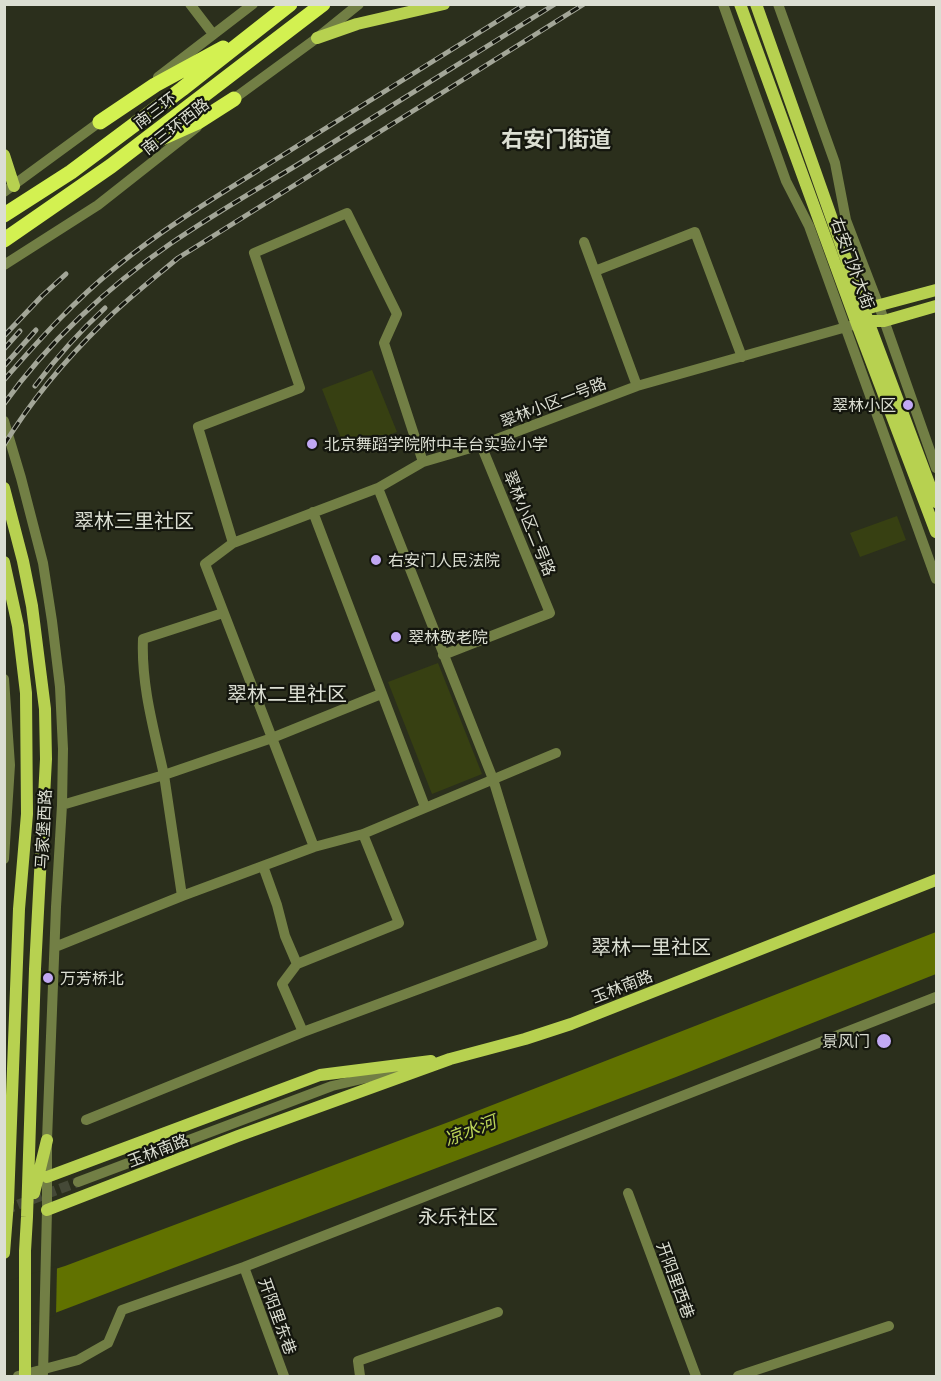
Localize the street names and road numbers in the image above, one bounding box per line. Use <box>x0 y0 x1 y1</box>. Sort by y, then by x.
street label: 南三环 <box>130 88 180 132</box>
street label: 南三环西路 <box>138 94 212 158</box>
street label: 右安门外大街 <box>828 215 878 311</box>
street label: 翠林小区一号路 <box>497 373 609 431</box>
street label: 翠林小区二号路 <box>500 467 560 579</box>
street label: 马家堡西路 <box>31 789 55 869</box>
street label: 玉林南路 <box>589 966 655 1006</box>
street label: 玉林南路 <box>125 1130 191 1170</box>
street label: 开阳里西巷 <box>653 1239 699 1321</box>
street label: 开阳里东巷 <box>255 1275 301 1357</box>

